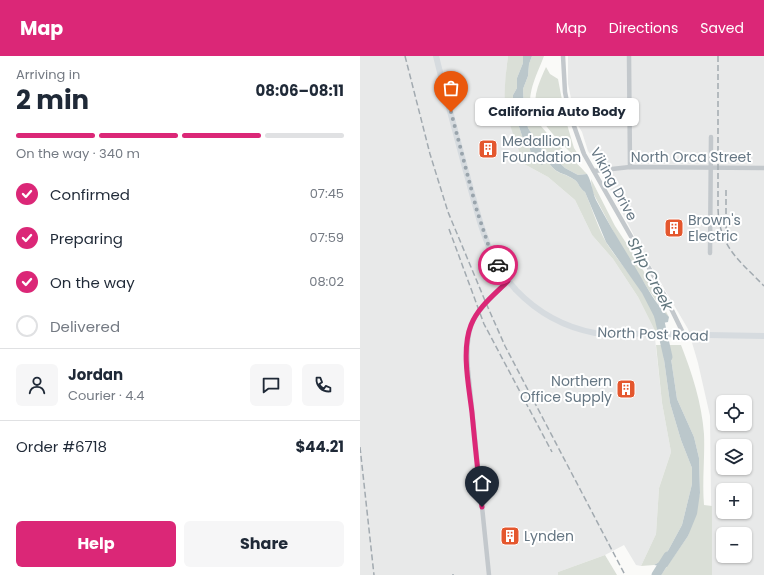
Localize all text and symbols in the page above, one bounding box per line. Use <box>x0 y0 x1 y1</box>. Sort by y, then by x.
text: Map <box>20 15 63 42</box>
text: Map <box>556 18 587 38</box>
text: Directions <box>609 18 678 38</box>
text: Saved <box>700 18 744 38</box>
text: Arriving in <box>16 65 80 84</box>
pin <box>434 71 468 112</box>
icon: bag <box>440 77 462 99</box>
text: 08:06–08:11 <box>255 80 344 101</box>
text: 2 min <box>16 82 89 118</box>
callout: California Auto Body <box>475 98 639 126</box>
text: California Auto Body <box>488 102 626 121</box>
place label: Medallion Foundation <box>502 131 581 167</box>
building icon: Medallion Foundation <box>477 138 499 160</box>
text: On the way · 340 m <box>16 144 140 163</box>
street label: Viking Drive <box>586 144 642 224</box>
street label: North Orca Street <box>631 147 751 167</box>
icon: check <box>16 183 38 205</box>
text: Confirmed <box>50 184 130 205</box>
text: 07:45 <box>310 184 344 203</box>
place label: Brown's Electric <box>688 210 741 246</box>
building icon: Brown's Electric <box>663 217 685 239</box>
icon: check <box>16 227 38 249</box>
text: Preparing <box>50 228 123 249</box>
text: 07:59 <box>310 228 344 247</box>
water label: Ship Creek <box>622 233 679 315</box>
courier <box>478 245 518 285</box>
icon: car <box>487 254 509 276</box>
icon: check <box>16 271 38 293</box>
text: On the way <box>50 272 135 293</box>
text: 08:02 <box>309 272 344 291</box>
text: Delivered <box>50 316 120 337</box>
street label: North Post Road <box>597 322 709 346</box>
button: person <box>16 364 58 406</box>
text: Jordan <box>68 364 123 385</box>
button: chat <box>250 364 292 406</box>
button: phone <box>302 364 344 406</box>
place label: Northern Office Supply <box>520 371 612 407</box>
building icon: Northern Office Supply <box>615 378 637 400</box>
text: Courier · 4.4 <box>68 386 144 405</box>
map controls <box>716 395 752 563</box>
button: locate <box>716 395 752 431</box>
text: Order #6718 <box>16 436 107 457</box>
text: $44.21 <box>295 436 344 457</box>
button: layers <box>716 439 752 475</box>
pin <box>465 466 499 507</box>
icon: home <box>471 472 493 494</box>
button: + <box>716 483 752 519</box>
button: Help <box>16 521 176 567</box>
button: Share <box>184 521 344 567</box>
building icon: Lynden <box>499 525 521 547</box>
place label: Lynden <box>524 526 574 546</box>
button: − <box>716 527 752 563</box>

